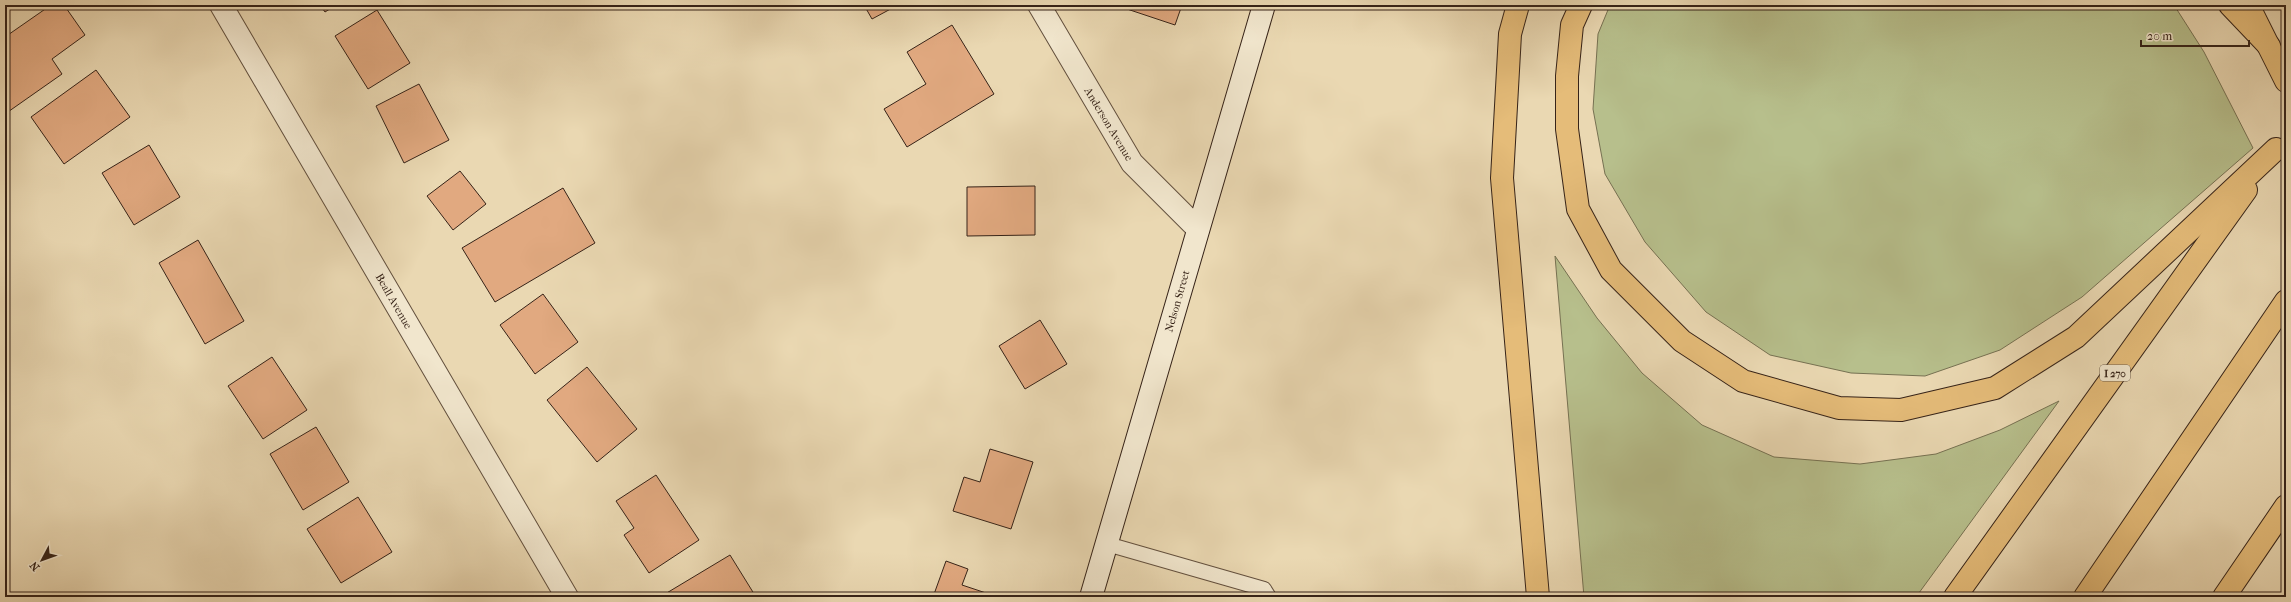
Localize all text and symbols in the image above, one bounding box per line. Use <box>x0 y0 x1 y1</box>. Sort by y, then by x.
scale bar <box>2141 22 2249 48</box>
text: 20 m <box>2147 29 2172 43</box>
street label: Anderson Avenue <box>1081 84 1136 164</box>
street label: Nelson Street <box>1162 269 1193 334</box>
street label: Beall Avenue <box>373 271 415 332</box>
road number: I 270 <box>2100 365 2130 381</box>
north arrow <box>22 540 62 580</box>
text: N <box>27 558 42 574</box>

